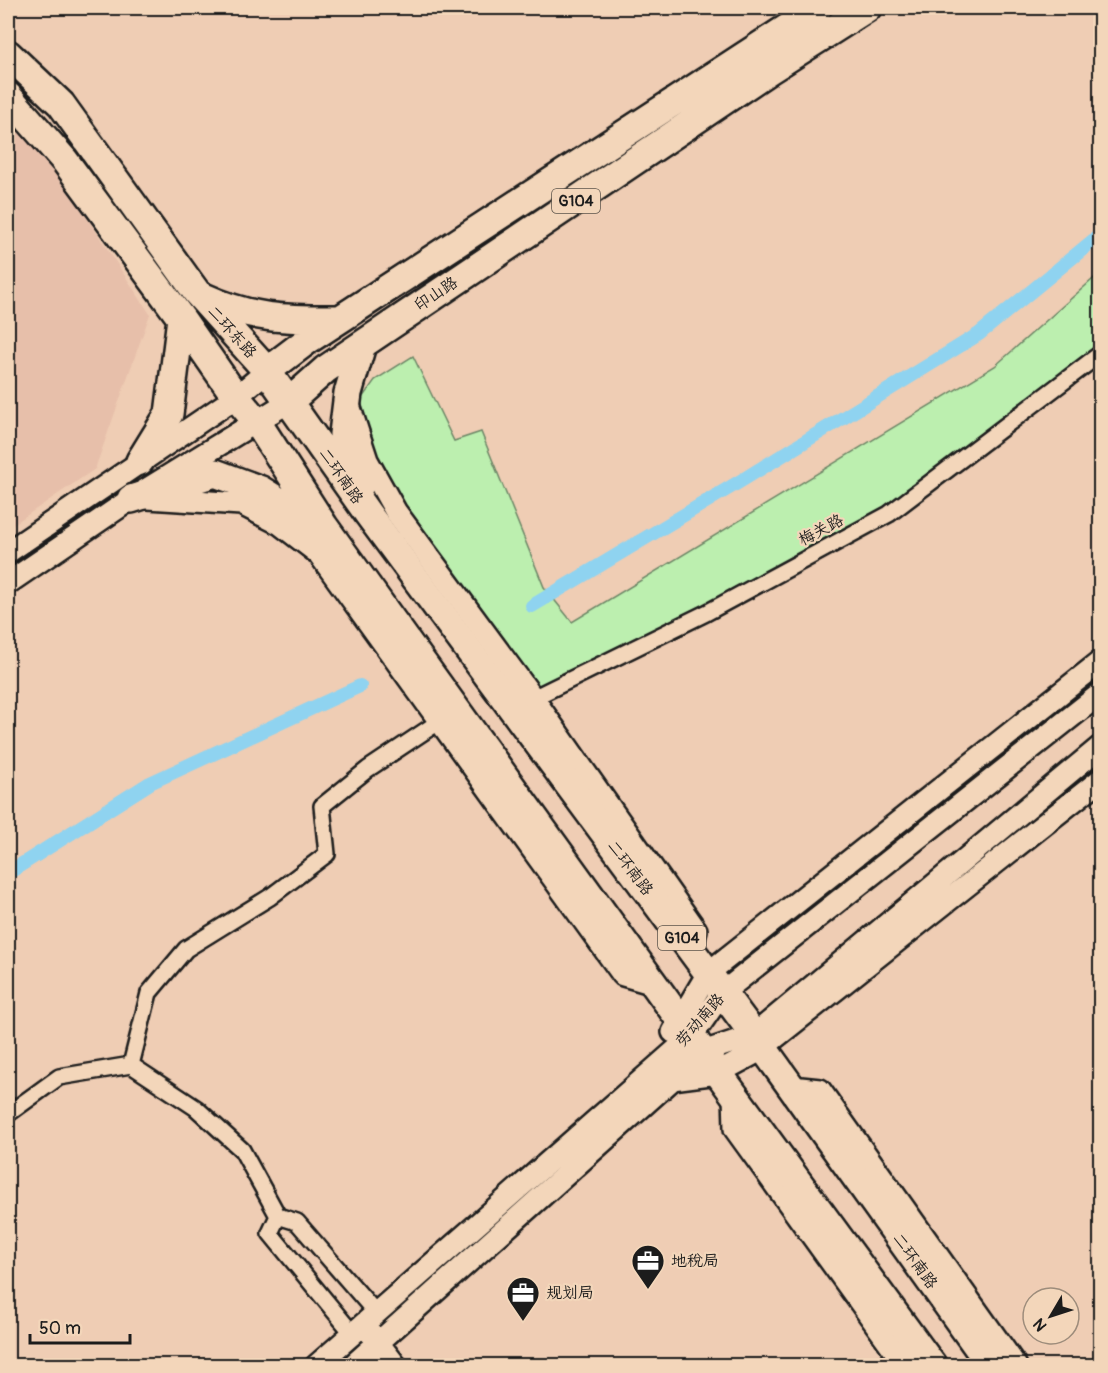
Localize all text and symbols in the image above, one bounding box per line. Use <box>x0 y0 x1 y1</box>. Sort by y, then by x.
road number: G104 <box>552 189 600 213</box>
street label: 印山路 <box>411 272 461 316</box>
street label: 二环东路 <box>203 302 261 362</box>
street label: 二环南路 <box>314 444 368 508</box>
street label: 梅关路 <box>795 510 847 550</box>
street label: 二环南路 <box>603 836 657 900</box>
road number: G104 <box>658 926 706 950</box>
street label: 劳动南路 <box>671 989 729 1051</box>
street label: 二环南路 <box>888 1229 942 1293</box>
office icon: 地税局 <box>630 1243 666 1290</box>
place label: 地税局 <box>671 1251 719 1271</box>
office icon: 规划局 <box>505 1275 541 1322</box>
place label: 规划局 <box>546 1283 594 1303</box>
north arrow <box>1021 1286 1081 1346</box>
scale bar <box>30 1307 130 1345</box>
text: N <box>1029 1314 1051 1335</box>
text: 50 m <box>39 1317 81 1340</box>

